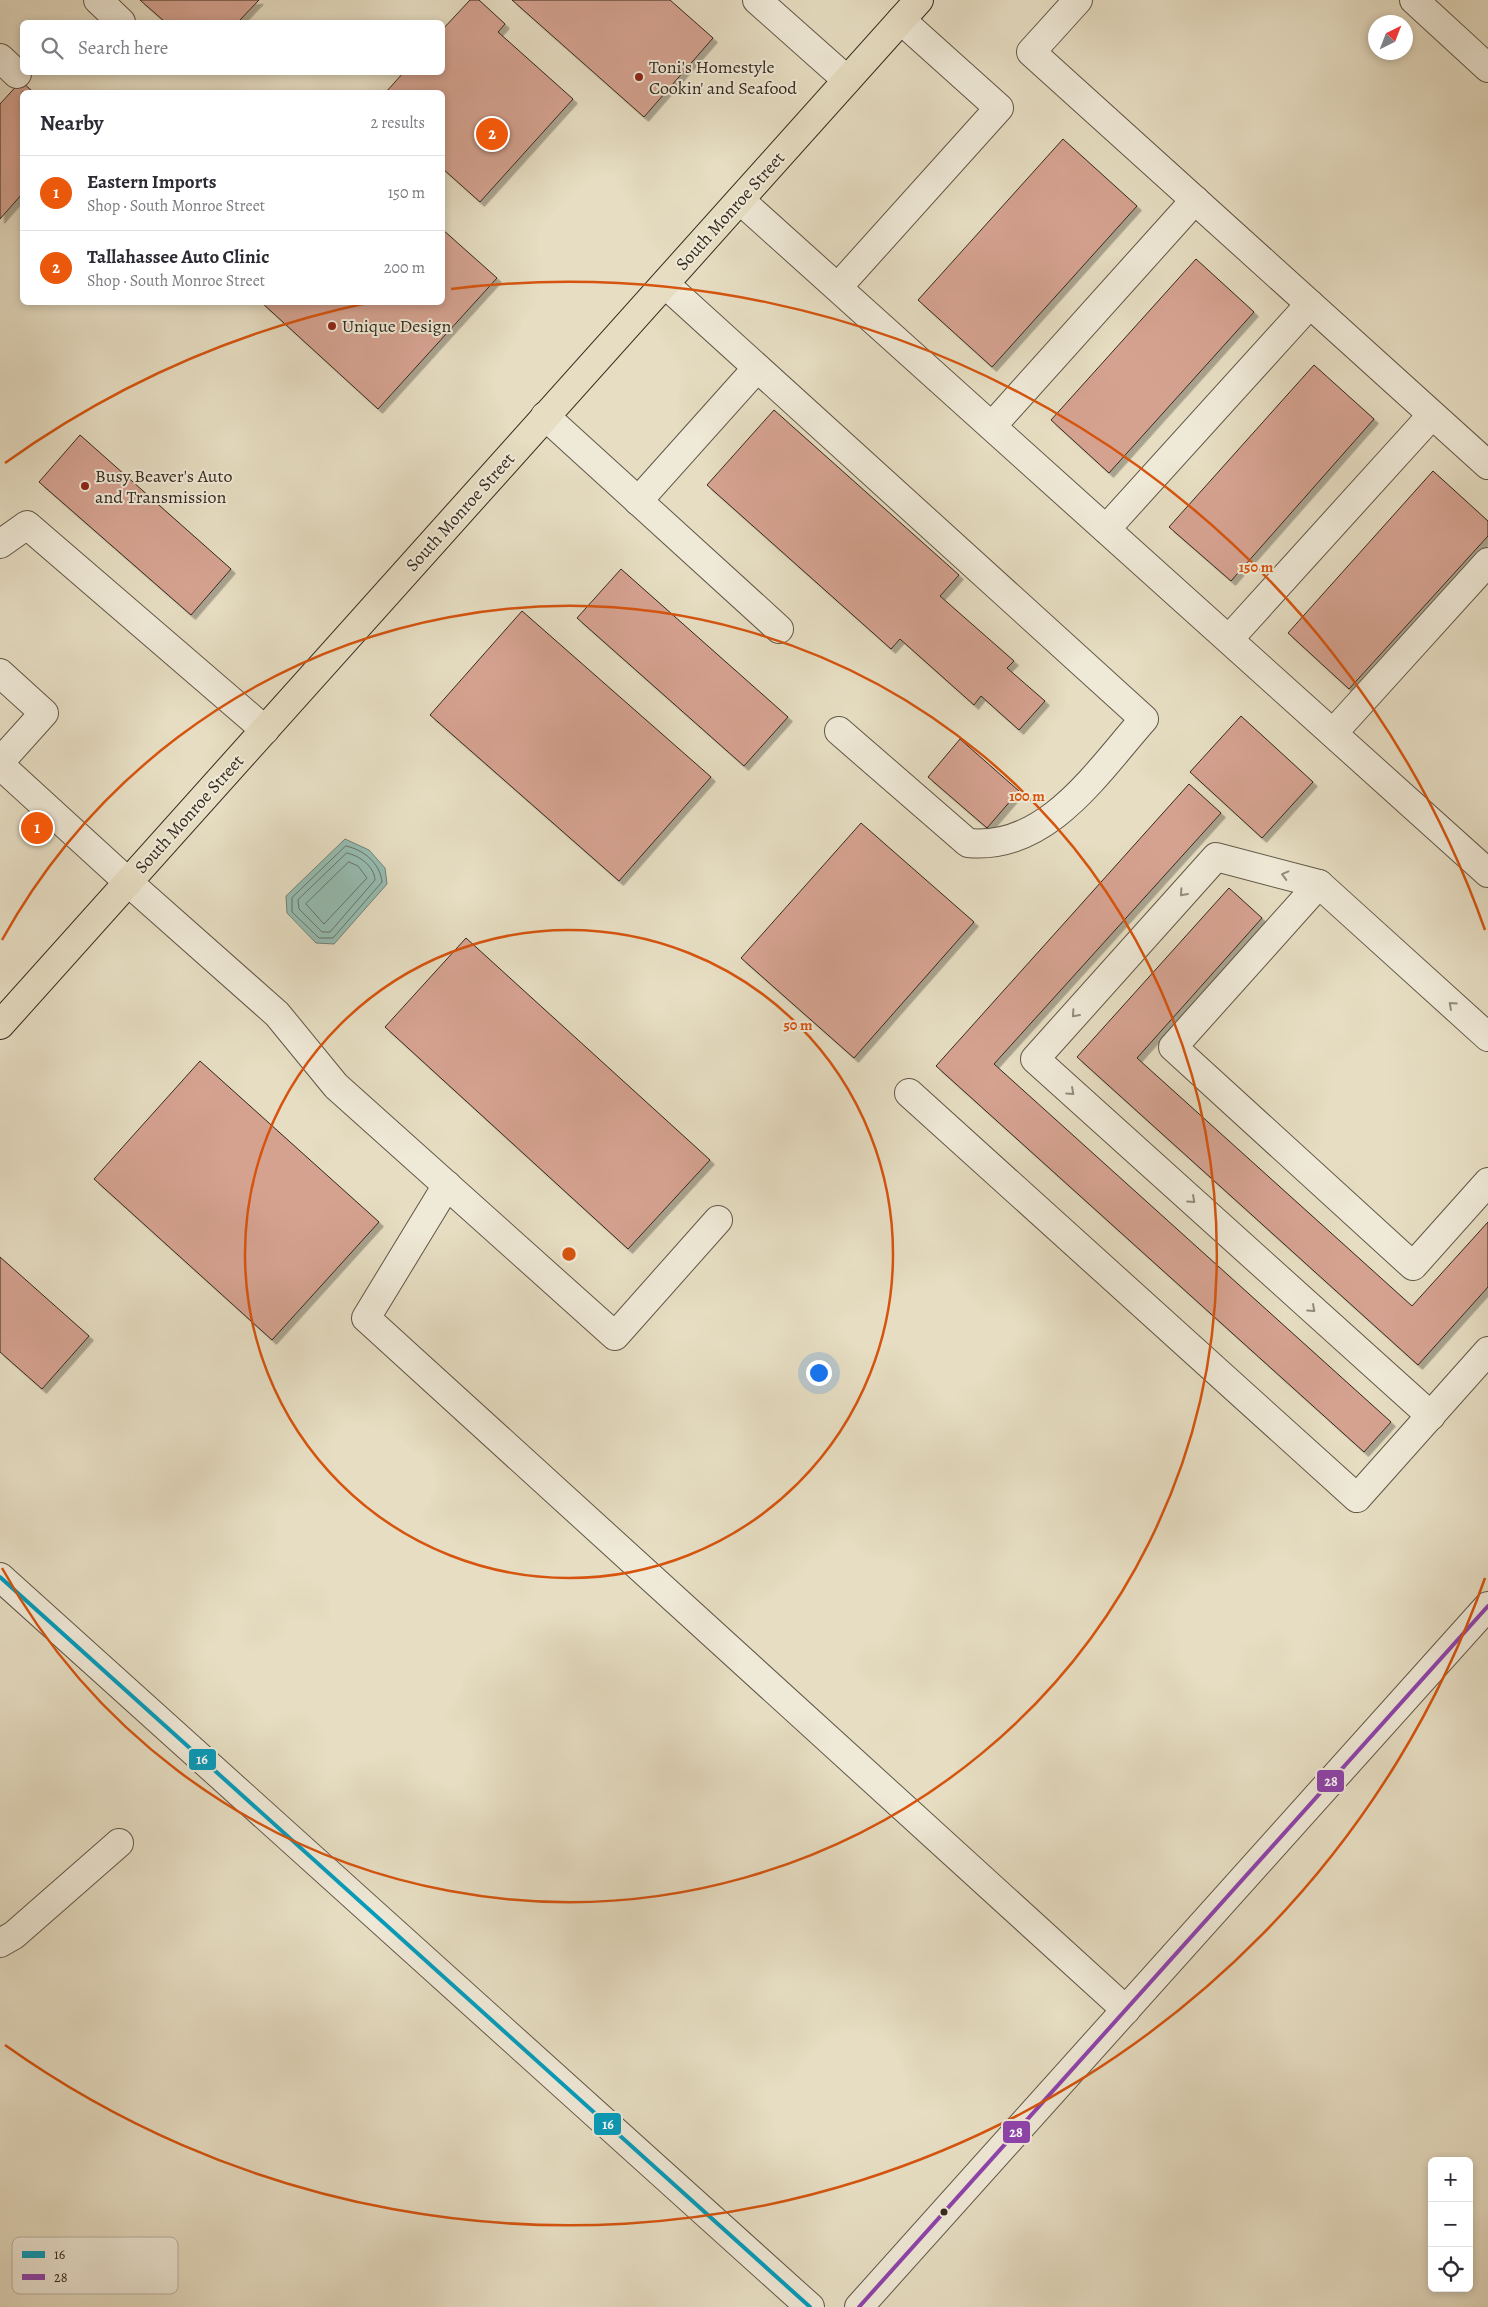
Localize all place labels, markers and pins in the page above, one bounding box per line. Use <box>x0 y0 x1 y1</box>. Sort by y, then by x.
place label: Toni's Homestyle Cookin' and Seafood <box>649 55 797 100</box>
marker: Toni's Homestyle Cookin' and Seafood <box>633 71 645 83</box>
pin: 2 <box>476 115 508 153</box>
place label: Unique Design <box>342 314 452 338</box>
marker: Unique Design <box>326 320 338 332</box>
place label: Busy Beaver's Auto and Transmission <box>95 464 232 509</box>
marker: Busy Beaver's Auto and Transmission <box>79 480 91 492</box>
pin: 1 <box>21 809 53 847</box>
centre of rings <box>560 1245 578 1263</box>
unlabelled marker <box>939 2207 949 2217</box>

